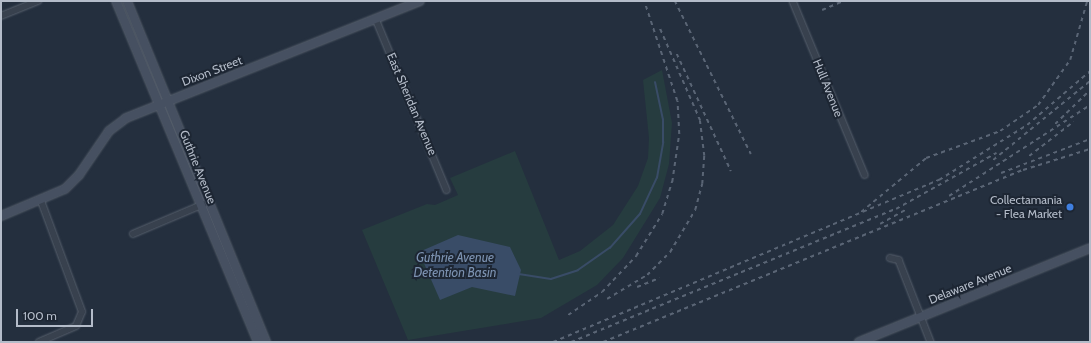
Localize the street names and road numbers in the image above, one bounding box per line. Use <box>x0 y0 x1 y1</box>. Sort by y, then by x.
street label: East Sheridan Avenue <box>384 51 440 157</box>
street label: Dixon Street <box>180 53 244 89</box>
street label: Hull Avenue <box>810 57 846 119</box>
street label: Guthrie Avenue <box>177 128 219 206</box>
street label: Delaware Avenue <box>926 261 1014 307</box>

